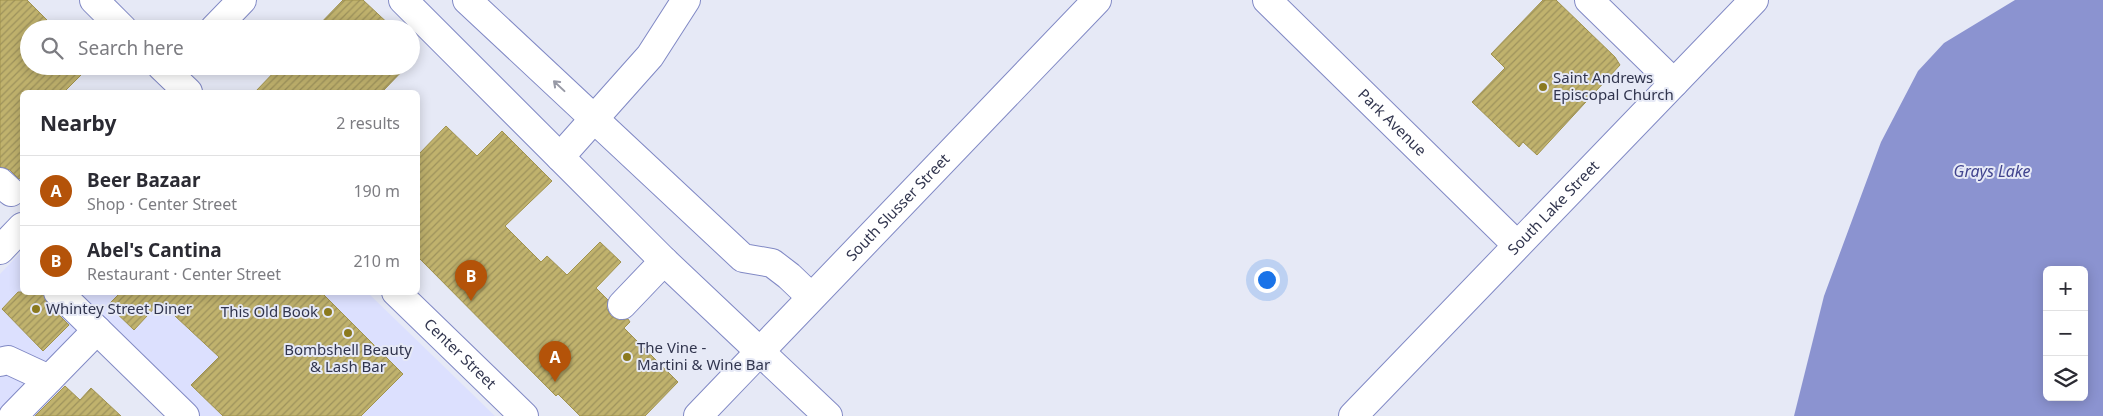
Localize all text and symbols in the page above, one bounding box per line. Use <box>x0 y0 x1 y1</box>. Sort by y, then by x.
search box <box>20 20 420 75</box>
icon: search <box>38 34 66 62</box>
text: Search here <box>78 35 184 61</box>
place label: Saint Andrews Episcopal Church <box>1553 67 1674 104</box>
one-way arrow <box>552 80 565 92</box>
marker: Saint Andrews Episcopal Church <box>1537 81 1549 93</box>
street label: Park Avenue <box>1354 84 1431 160</box>
text: Nearby <box>40 109 116 137</box>
text: 2 results <box>336 112 400 134</box>
street label: South Slusser Street <box>841 148 954 265</box>
street label: South Lake Street <box>1503 155 1603 259</box>
water label: Grays Lake <box>1954 160 2030 182</box>
text: Beer Bazaar <box>87 167 200 193</box>
text: A <box>50 180 62 202</box>
text: 190 m <box>353 180 400 202</box>
text: Shop · Center Street <box>87 193 237 215</box>
text: Abel's Cantina <box>87 237 222 263</box>
text: B <box>51 250 61 272</box>
text: 210 m <box>353 250 400 272</box>
pin: B <box>455 260 487 301</box>
text: Restaurant · Center Street <box>87 263 281 285</box>
map controls <box>2043 266 2088 401</box>
button: + <box>2043 266 2088 311</box>
your location <box>1254 267 1280 293</box>
place label: Whintey Street Diner <box>46 298 192 318</box>
place label: This Old Book <box>221 301 318 321</box>
marker: Whintey Street Diner <box>30 303 42 315</box>
marker: This Old Book <box>322 306 334 318</box>
button: − <box>2043 311 2088 356</box>
street label: Center Street <box>420 314 501 393</box>
marker: Bombshell Beauty & Lash Bar <box>342 327 354 339</box>
place label: The Vine - Martini & Wine Bar <box>637 337 770 374</box>
place label: Bombshell Beauty & Lash Bar <box>284 339 412 376</box>
pin: A <box>539 341 571 382</box>
marker: The Vine - Martini & Wine Bar <box>621 351 633 363</box>
button: layers <box>2043 356 2088 401</box>

